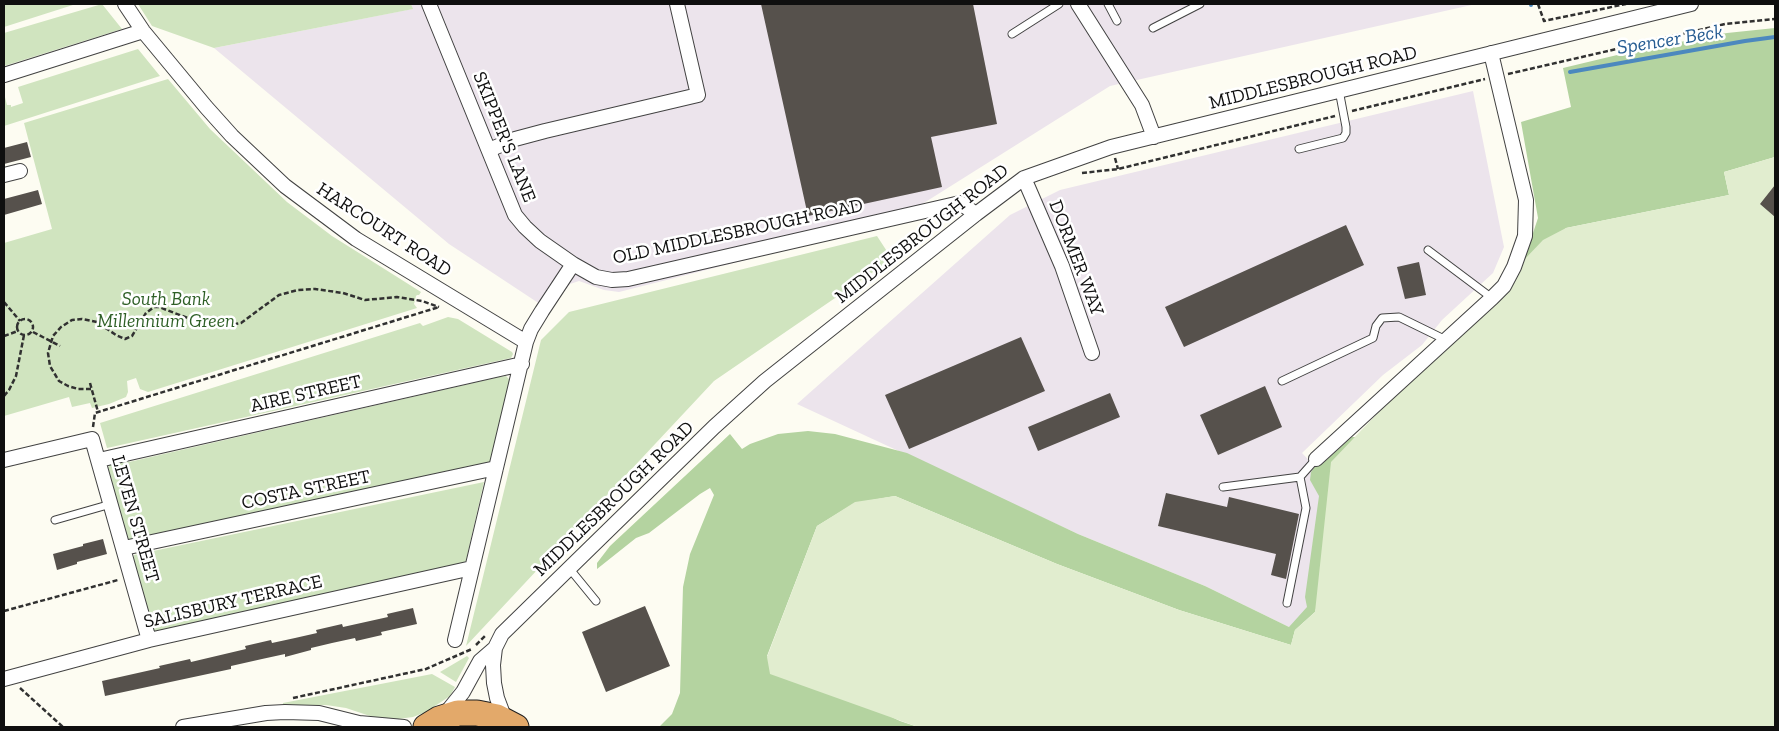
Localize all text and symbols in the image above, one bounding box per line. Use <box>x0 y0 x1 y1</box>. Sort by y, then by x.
water label: Spencer Beck <box>1615 20 1725 60</box>
street label: MIDDLESBROUGH ROAD <box>1207 41 1419 115</box>
street label: SKIPPER'S LANE <box>467 68 541 206</box>
street label: MIDDLESBROUGH ROAD <box>831 159 1013 309</box>
street label: HARCOURT ROAD <box>312 178 456 282</box>
street label: OLD MIDDLESBROUGH ROAD <box>611 194 865 270</box>
street label: DORMER WAY <box>1044 197 1108 319</box>
park label: South Bank Millennium Green <box>97 289 235 333</box>
street label: AIRE STREET <box>248 370 364 418</box>
street label: MIDDLESBROUGH ROAD <box>529 417 699 581</box>
street label: LEVEN STREET <box>106 453 164 585</box>
street label: COSTA STREET <box>239 465 373 515</box>
street label: SALISBURY TERRACE <box>141 570 325 634</box>

